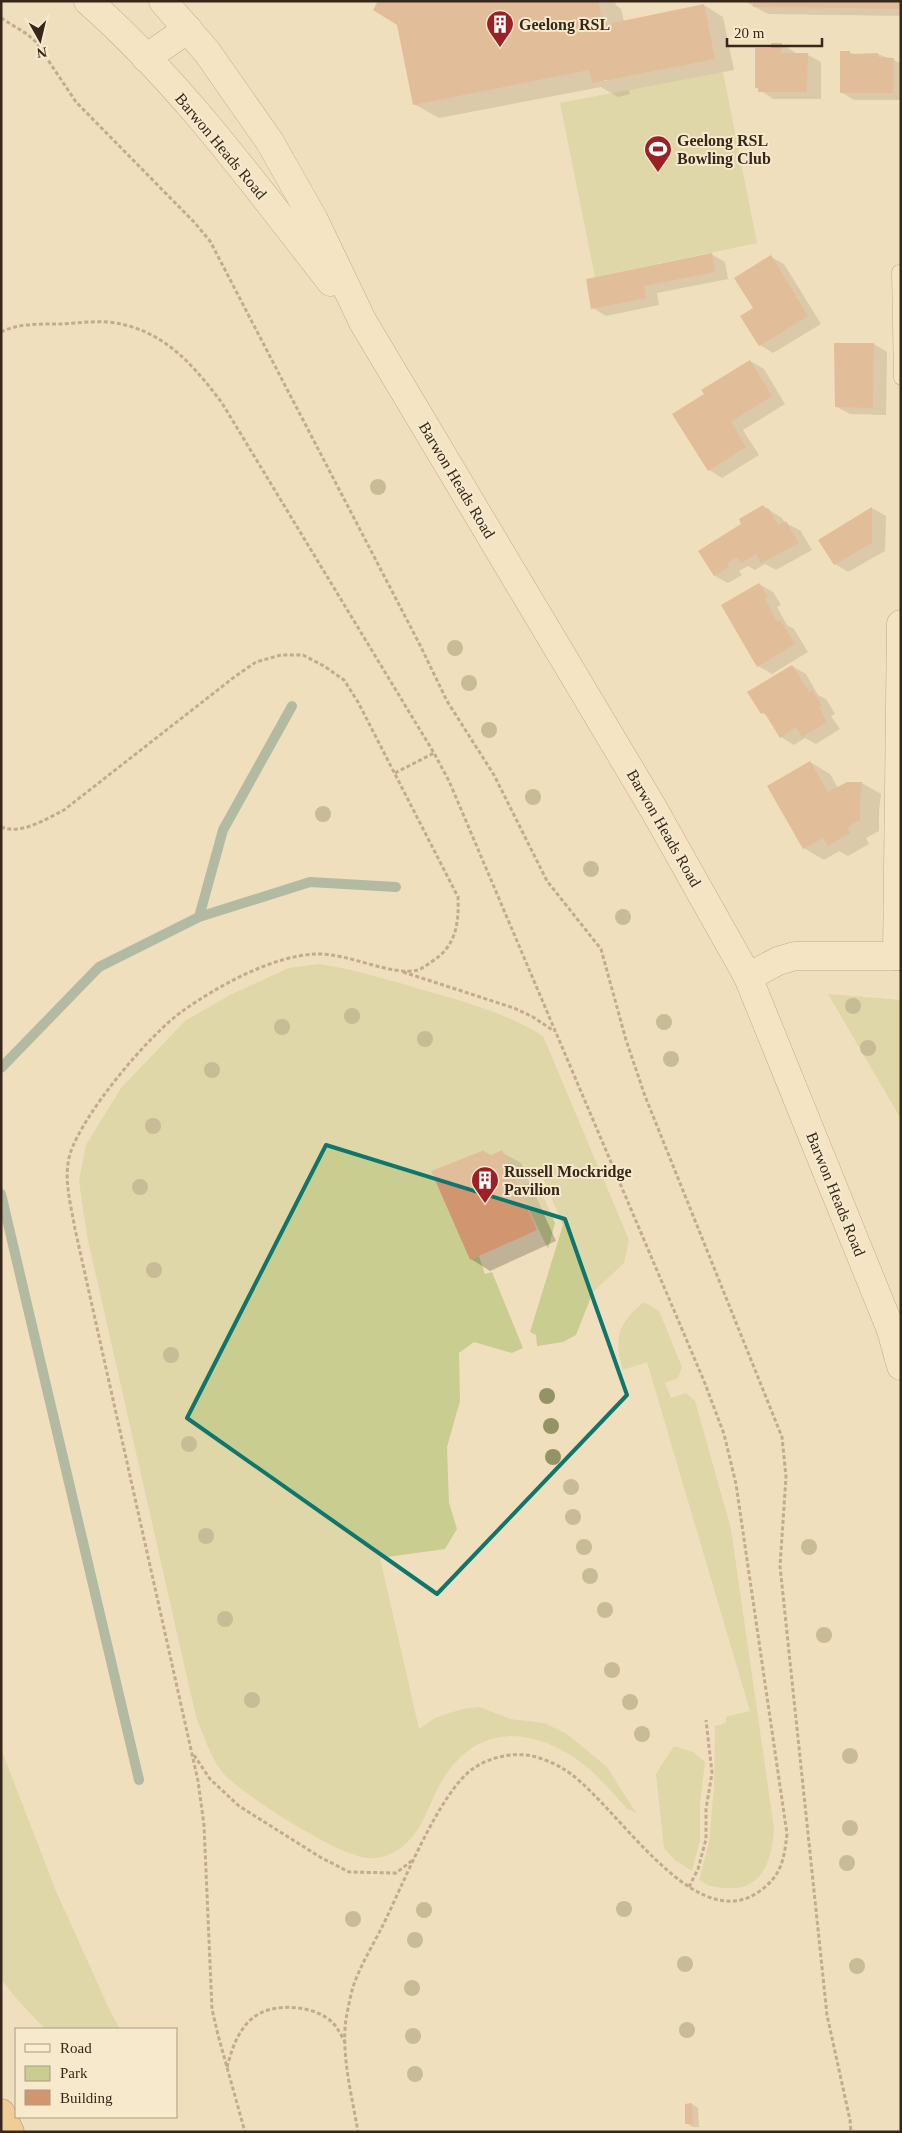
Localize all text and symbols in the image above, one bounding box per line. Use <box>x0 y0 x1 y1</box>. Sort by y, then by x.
building icon: Geelong RSL <box>485 9 515 48</box>
north arrow <box>15 15 65 65</box>
scale bar <box>727 15 822 47</box>
place label: Geelong RSL <box>519 16 610 34</box>
text: 20 m <box>734 25 765 41</box>
text: N <box>36 44 48 61</box>
street label: Barwon Heads Road <box>172 90 270 202</box>
place label: Geelong RSL Bowling Club <box>677 132 771 168</box>
sports icon: Geelong RSL Bowling Club <box>643 134 673 173</box>
street label: Barwon Heads Road <box>416 419 498 541</box>
street label: Barwon Heads Road <box>624 766 704 890</box>
street label: Barwon Heads Road <box>803 1129 869 1259</box>
place label: Russell Mockridge Pavilion <box>504 1163 632 1198</box>
building icon: Russell Mockridge Pavilion <box>470 1165 500 1204</box>
legend <box>15 2028 178 2118</box>
text: Road <box>60 2040 92 2056</box>
text: Park <box>60 2065 88 2081</box>
text: Building <box>60 2090 113 2106</box>

